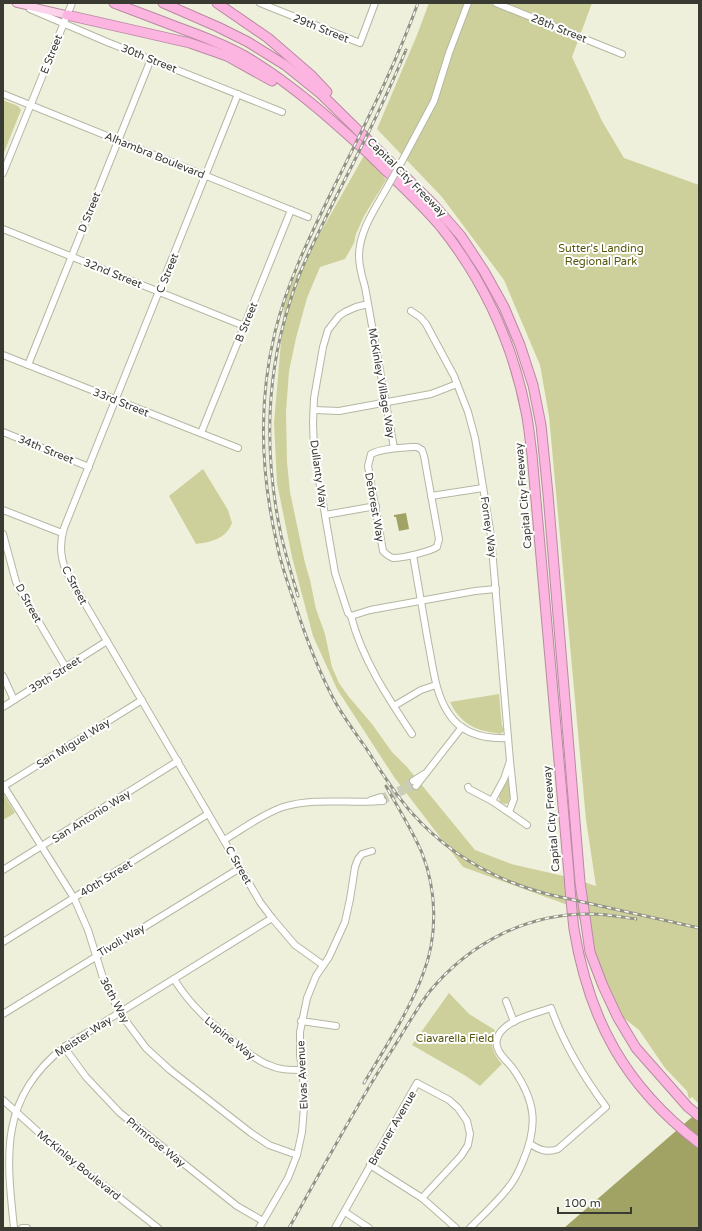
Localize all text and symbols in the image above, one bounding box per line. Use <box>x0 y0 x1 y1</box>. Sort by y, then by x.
street label: 29th Street <box>291 11 351 46</box>
street label: 28th Street <box>529 11 589 46</box>
street label: E Street <box>38 33 65 76</box>
street label: 30th Street <box>119 41 179 76</box>
street label: Alhambra Boulevard <box>103 129 207 182</box>
street label: Capital City Freeway <box>364 135 449 220</box>
street label: D Street <box>75 190 103 234</box>
park label: Sutter's Landing Regional Park <box>558 242 644 268</box>
street label: C Street <box>154 251 181 295</box>
street label: 32nd Street <box>82 256 144 291</box>
street label: B Street <box>233 300 260 344</box>
street label: McKinley Village Way <box>365 327 398 439</box>
street label: 33rd Street <box>91 385 151 420</box>
street label: 34th Street <box>16 432 76 467</box>
street label: Dullanty Way <box>307 439 330 509</box>
street label: Capital City Freeway <box>512 442 535 549</box>
street label: Deforest Way <box>362 471 387 543</box>
street label: Forney Way <box>478 496 499 558</box>
street label: C Street <box>59 564 90 607</box>
street label: D Street <box>13 581 45 625</box>
street label: 39th Street <box>27 653 84 696</box>
street label: San Miguel Way <box>34 716 112 771</box>
street label: Capital City Freeway <box>540 765 563 872</box>
street label: San Antonio Way <box>50 787 133 846</box>
street label: C Street <box>222 844 255 887</box>
street label: 40th Street <box>78 857 135 900</box>
street label: Tivoli Way <box>95 921 147 960</box>
street label: 36th Way <box>97 975 132 1026</box>
street label: Meister Way <box>53 1013 114 1060</box>
street label: Lupine Way <box>202 1014 258 1063</box>
park label: Ciavarella Field <box>416 1032 494 1045</box>
street label: Elvas Avenue <box>294 1040 311 1110</box>
street label: Breuner Avenue <box>366 1089 419 1168</box>
street label: Primrose Way <box>124 1115 188 1170</box>
street label: McKinley Boulevard <box>34 1128 123 1203</box>
scale bar <box>558 1189 631 1215</box>
text: 100 m <box>564 1196 601 1210</box>

